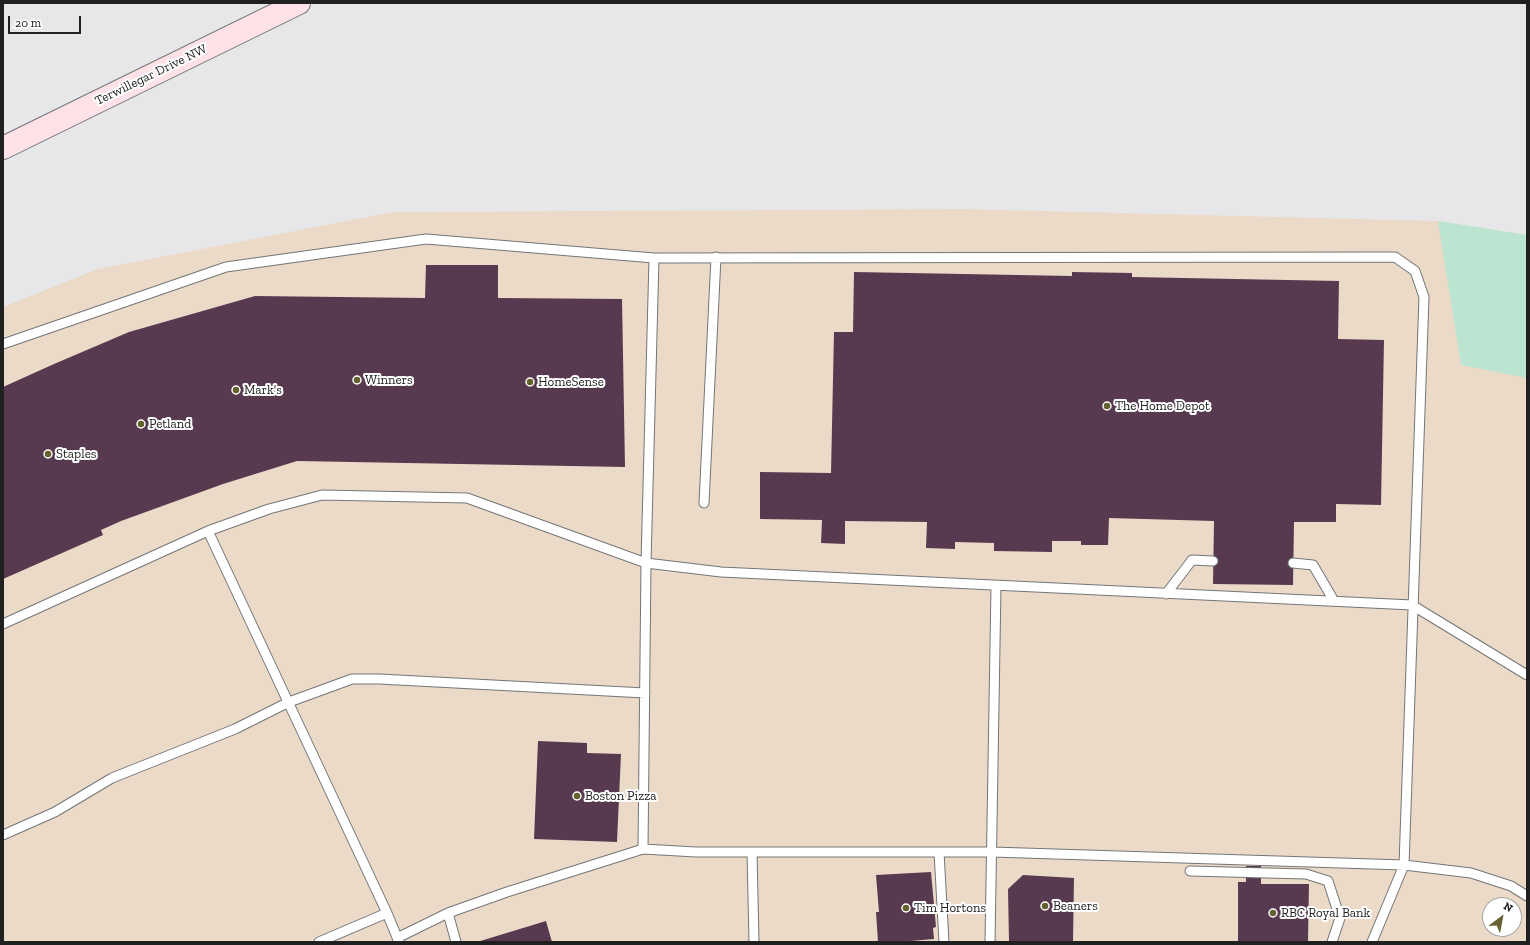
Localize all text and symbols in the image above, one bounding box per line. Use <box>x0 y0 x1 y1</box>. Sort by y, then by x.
scale bar <box>10 8 83 34</box>
text: 20 m <box>15 16 41 30</box>
street label: Terwillegar Drive NW <box>93 41 209 109</box>
place label: Winners <box>365 372 413 388</box>
place label: HomeSense <box>538 374 604 390</box>
marker: Winners <box>352 375 362 385</box>
marker: HomeSense <box>525 377 535 387</box>
place label: Mark's <box>244 382 282 398</box>
marker: Mark's <box>231 385 241 395</box>
place label: The Home Depot <box>1115 398 1210 414</box>
marker: The Home Depot <box>1102 401 1112 411</box>
place label: Petland <box>149 416 191 432</box>
marker: Petland <box>136 419 146 429</box>
place label: Staples <box>56 446 96 462</box>
marker: Staples <box>43 449 53 459</box>
place label: Boston Pizza <box>585 788 657 804</box>
marker: Boston Pizza <box>572 791 582 801</box>
north arrow <box>1482 897 1522 937</box>
place label: Beaners <box>1053 898 1098 914</box>
place label: Tim Hortons <box>914 900 986 916</box>
text: N <box>1501 900 1515 915</box>
marker: Beaners <box>1040 901 1050 911</box>
marker: Tim Hortons <box>901 903 911 913</box>
place label: RBC Royal Bank <box>1281 905 1370 921</box>
marker: RBC Royal Bank <box>1268 908 1278 918</box>

